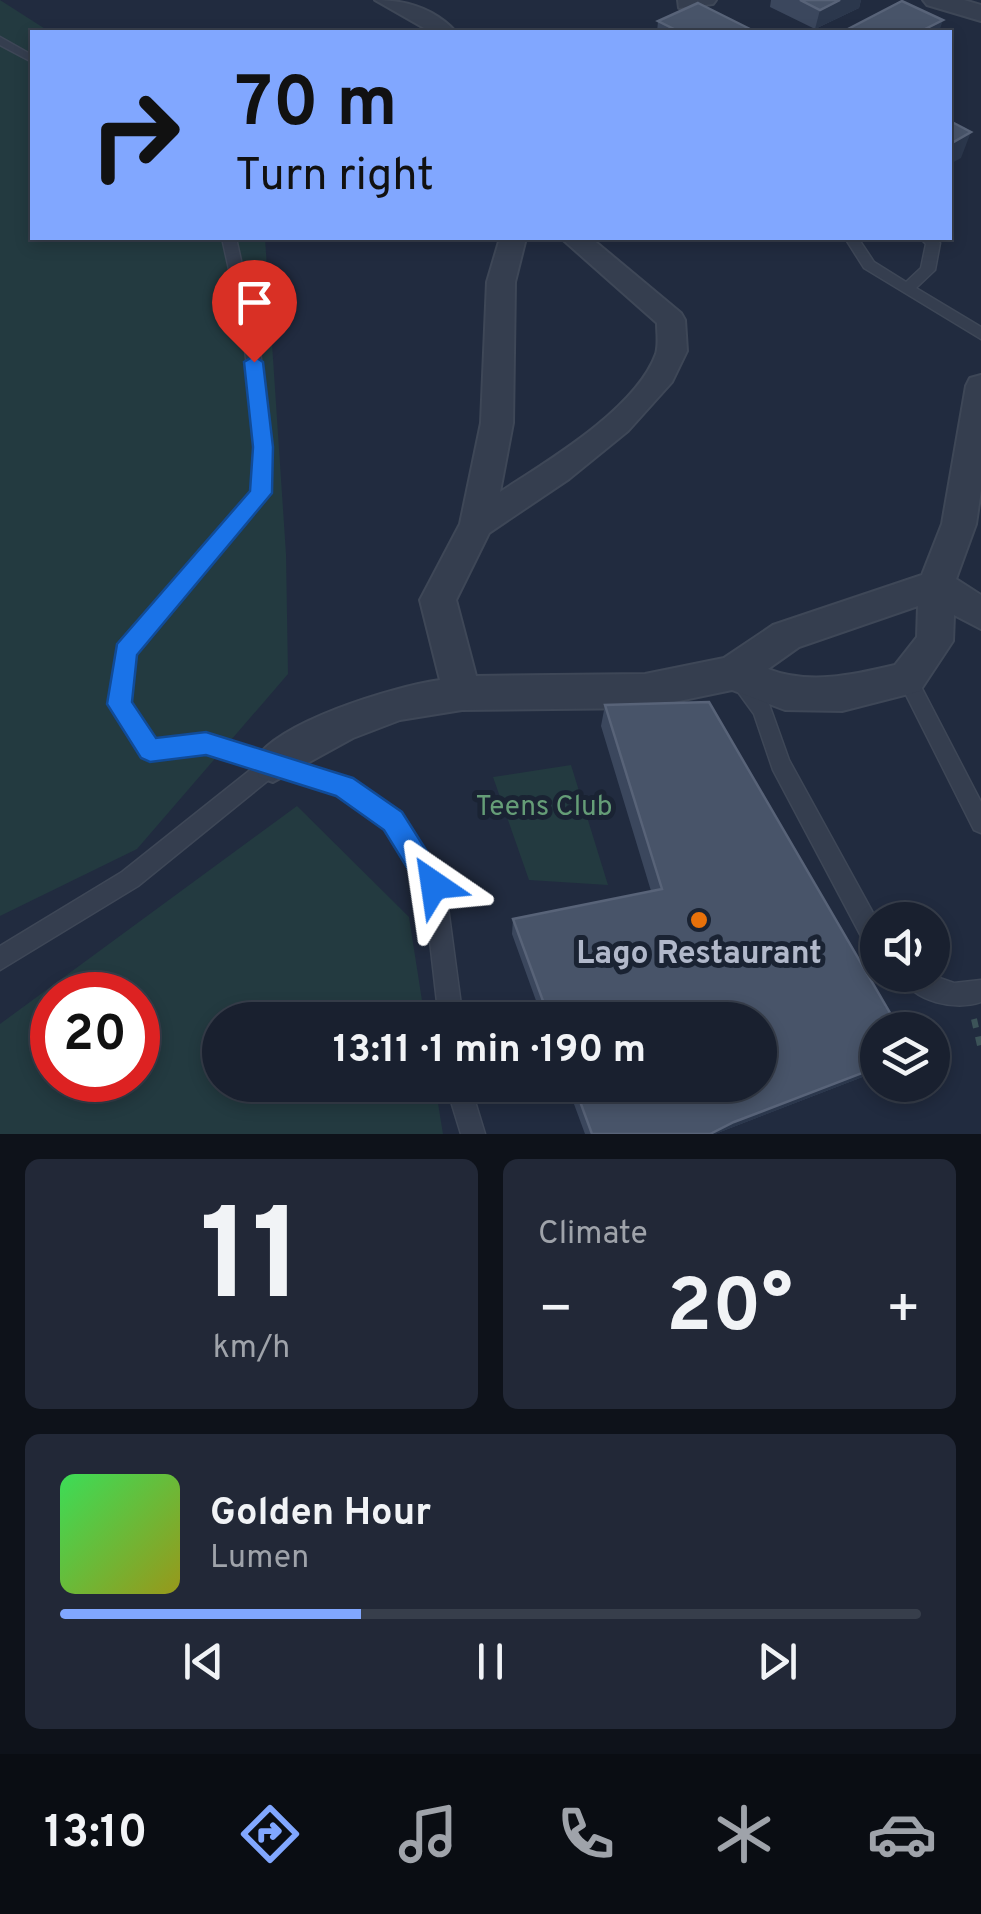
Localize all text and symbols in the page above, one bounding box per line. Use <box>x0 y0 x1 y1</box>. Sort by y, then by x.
text: 70 m <box>235 62 398 151</box>
icon: right <box>70 70 200 200</box>
text: Turn right <box>235 149 434 206</box>
pin <box>212 260 297 363</box>
icon: arrive <box>227 275 282 330</box>
park label: Teens Club <box>475 790 613 826</box>
position arrow <box>382 833 486 937</box>
map controls <box>860 902 950 1102</box>
button: sound <box>860 902 950 992</box>
marker: Lago Restaurant <box>688 909 710 931</box>
place label: Lago Restaurant <box>576 935 822 975</box>
speed limit sign: 20 <box>30 972 160 1102</box>
button: layers <box>860 1012 950 1102</box>
text: 13:11 · 1 min · 190 m <box>333 1027 646 1076</box>
text: 11 <box>199 1181 304 1346</box>
text: Climate <box>538 1215 648 1255</box>
text: 20° <box>666 1263 793 1358</box>
text: − <box>538 1277 573 1347</box>
text: + <box>886 1277 921 1347</box>
text: km/h <box>213 1329 290 1369</box>
text: Golden Hour <box>210 1490 431 1539</box>
text: Lumen <box>210 1539 309 1579</box>
icon: previous <box>176 1634 231 1689</box>
icon: pause <box>463 1634 518 1689</box>
icon: next <box>750 1634 805 1689</box>
icon: directions <box>235 1799 305 1869</box>
icon: music <box>393 1799 463 1869</box>
icon: phone <box>551 1799 621 1869</box>
icon: climate <box>709 1799 779 1869</box>
icon: car <box>867 1799 937 1869</box>
text: 13:10 <box>44 1806 147 1863</box>

